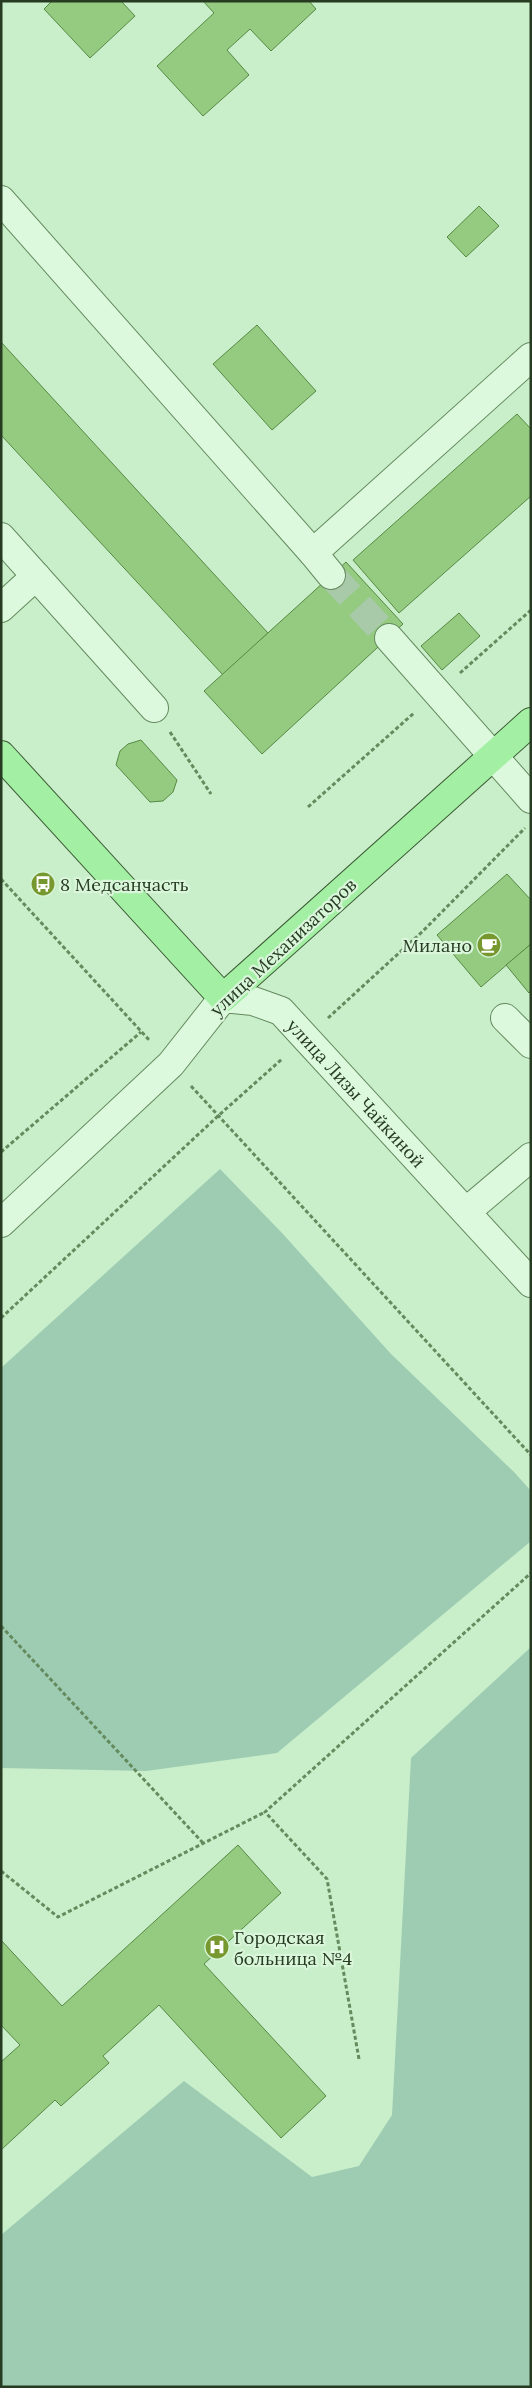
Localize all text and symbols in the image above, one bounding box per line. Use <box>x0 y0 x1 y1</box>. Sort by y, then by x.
bus stop icon: 8 Медсанчасть <box>30 871 56 897</box>
place label: 8 Медсанчасть <box>60 873 189 896</box>
street label: улица Механизаторов <box>205 873 361 1021</box>
cafe icon: Милано <box>476 932 502 958</box>
place label: Милано <box>403 934 472 957</box>
street label: улица Лизы Чайкиной <box>282 1014 430 1172</box>
place label: Городская больница №4 <box>234 1926 352 1970</box>
hospital icon: Городская больница №4 <box>204 1934 230 1960</box>

